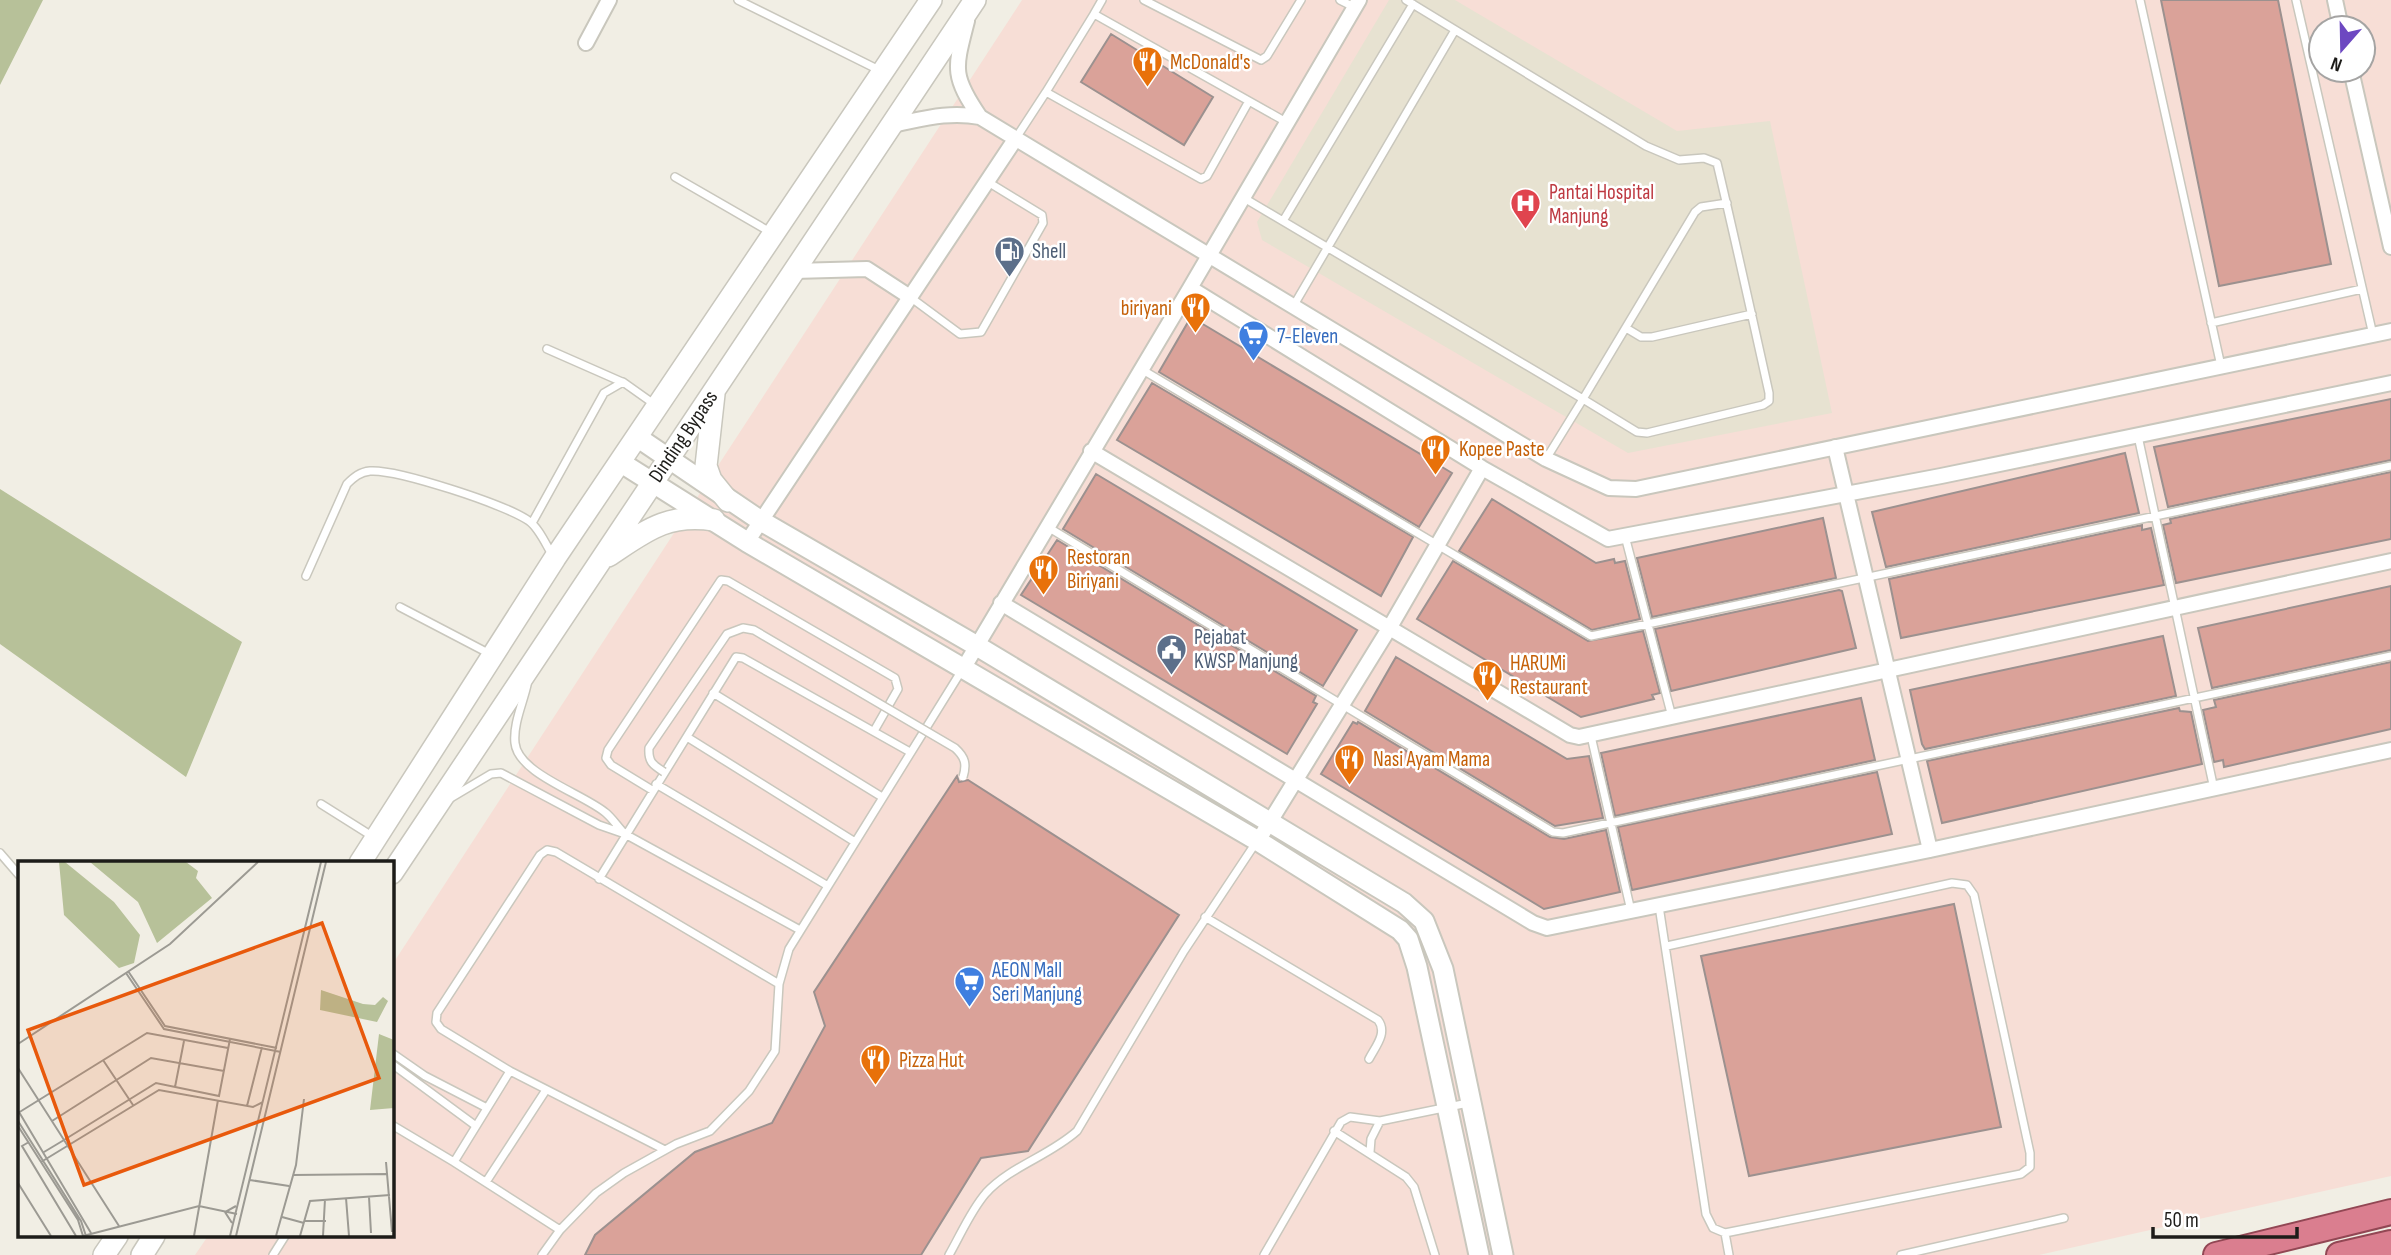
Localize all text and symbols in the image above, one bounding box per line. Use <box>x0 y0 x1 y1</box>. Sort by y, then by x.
north arrow <box>2307 14 2377 84</box>
restaurant icon: McDonald's <box>1130 45 1164 89</box>
place label: McDonald's <box>1170 50 1251 75</box>
text: N <box>2328 51 2345 76</box>
place label: Pantai Hospital Manjung <box>1549 180 1654 229</box>
hospital icon: Pantai Hospital Manjung <box>1509 187 1543 231</box>
fuel station icon: Shell <box>992 234 1026 278</box>
place label: Shell <box>1032 239 1066 264</box>
restaurant icon: biriyani <box>1178 291 1212 335</box>
place label: biriyani <box>1121 296 1172 321</box>
supermarket icon: 7-Eleven <box>1237 319 1271 363</box>
place label: 7-Eleven <box>1277 324 1338 349</box>
street label: Dinding Bypass <box>644 386 723 487</box>
restaurant icon: Kopee Paste <box>1419 432 1453 476</box>
place label: Kopee Paste <box>1459 437 1545 462</box>
place label: Restoran Biriyani <box>1067 545 1130 594</box>
restaurant icon: Restoran Biriyani <box>1027 552 1061 596</box>
place label: Pejabat KWSP Manjung <box>1194 625 1298 674</box>
public building icon: Pejabat KWSP Manjung <box>1154 632 1188 676</box>
place label: HARUMi Restaurant <box>1510 651 1588 700</box>
restaurant icon: HARUMi Restaurant <box>1470 658 1504 702</box>
restaurant icon: Nasi Ayam Mama <box>1333 742 1367 786</box>
place label: Nasi Ayam Mama <box>1373 747 1490 772</box>
inset map <box>18 861 394 1238</box>
place label: AEON Mall Seri Manjung <box>991 958 1082 1007</box>
supermarket icon: AEON Mall Seri Manjung <box>952 965 986 1009</box>
restaurant icon: Pizza Hut <box>859 1043 893 1087</box>
place label: Pizza Hut <box>899 1048 964 1073</box>
scale bar <box>2153 1196 2296 1240</box>
text: 50 m <box>2164 1208 2199 1233</box>

